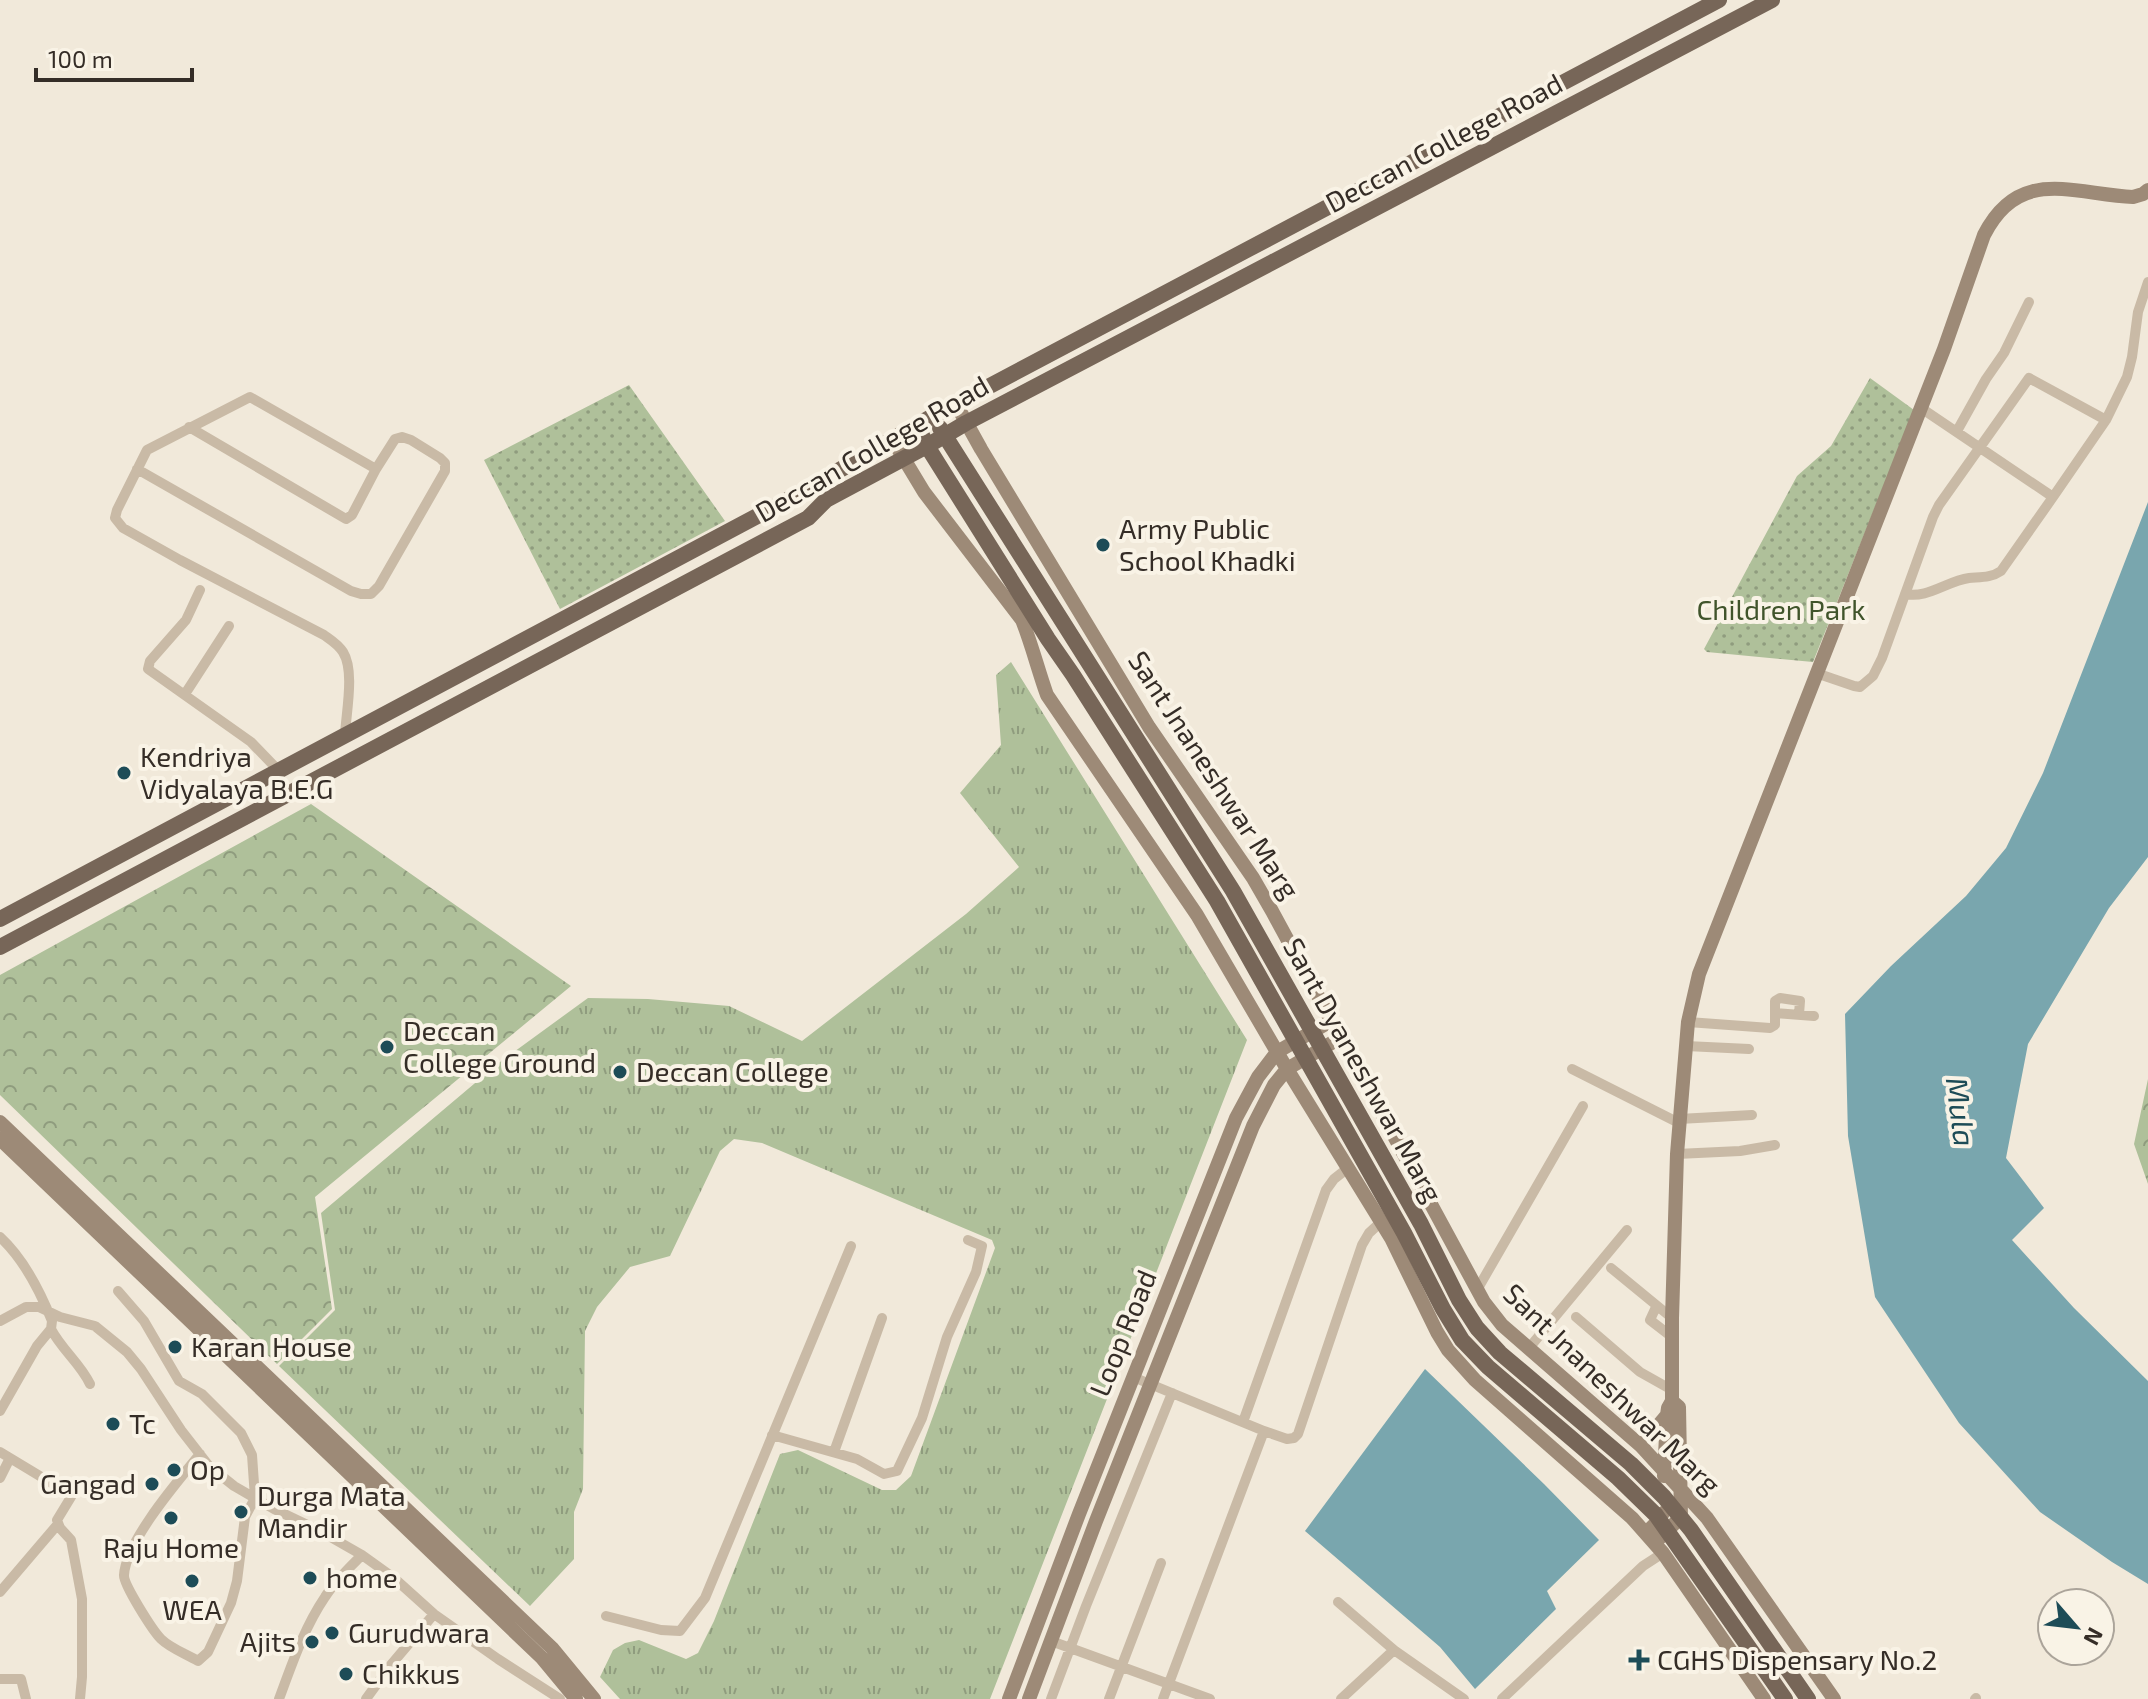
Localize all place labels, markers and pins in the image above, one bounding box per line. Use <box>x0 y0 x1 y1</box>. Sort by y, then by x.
place label: Army Public School Khadki <box>1119 511 1296 577</box>
marker: Army Public School Khadki <box>1094 536 1112 554</box>
place label: Kendriya Vidyalaya B.E.G <box>140 739 333 805</box>
marker: Kendriya Vidyalaya B.E.G <box>115 764 133 782</box>
place label: Deccan College Ground <box>403 1013 596 1079</box>
marker: Deccan College Ground <box>378 1038 396 1056</box>
place label: Deccan College <box>636 1054 829 1088</box>
marker: Deccan College <box>611 1063 629 1081</box>
place label: Karan House <box>191 1329 352 1363</box>
marker: Karan House <box>166 1338 184 1356</box>
place label: Tc <box>129 1406 156 1440</box>
marker: Tc <box>104 1415 122 1433</box>
place label: Op <box>190 1452 225 1486</box>
marker: Op <box>165 1461 183 1479</box>
place label: Gangad <box>40 1466 136 1500</box>
marker: Gangad <box>143 1475 161 1493</box>
place label: Durga Mata Mandir <box>257 1478 406 1544</box>
marker: Durga Mata Mandir <box>232 1503 250 1521</box>
marker: Raju Home <box>162 1509 180 1527</box>
place label: Raju Home <box>103 1530 239 1564</box>
place label: home <box>326 1560 398 1594</box>
marker: home <box>301 1569 319 1587</box>
marker: WEA <box>183 1572 201 1590</box>
place label: WEA <box>162 1592 222 1626</box>
place label: Gurudwara <box>348 1615 490 1649</box>
place label: Ajits <box>240 1624 296 1658</box>
marker: Gurudwara <box>323 1624 341 1642</box>
marker: Ajits <box>303 1633 321 1651</box>
place label: CGHS Dispensary No.2 <box>1657 1642 1937 1676</box>
marker: CGHS Dispensary No.2 <box>1628 1649 1650 1671</box>
place label: Chikkus <box>362 1656 460 1690</box>
marker: Chikkus <box>337 1665 355 1683</box>

